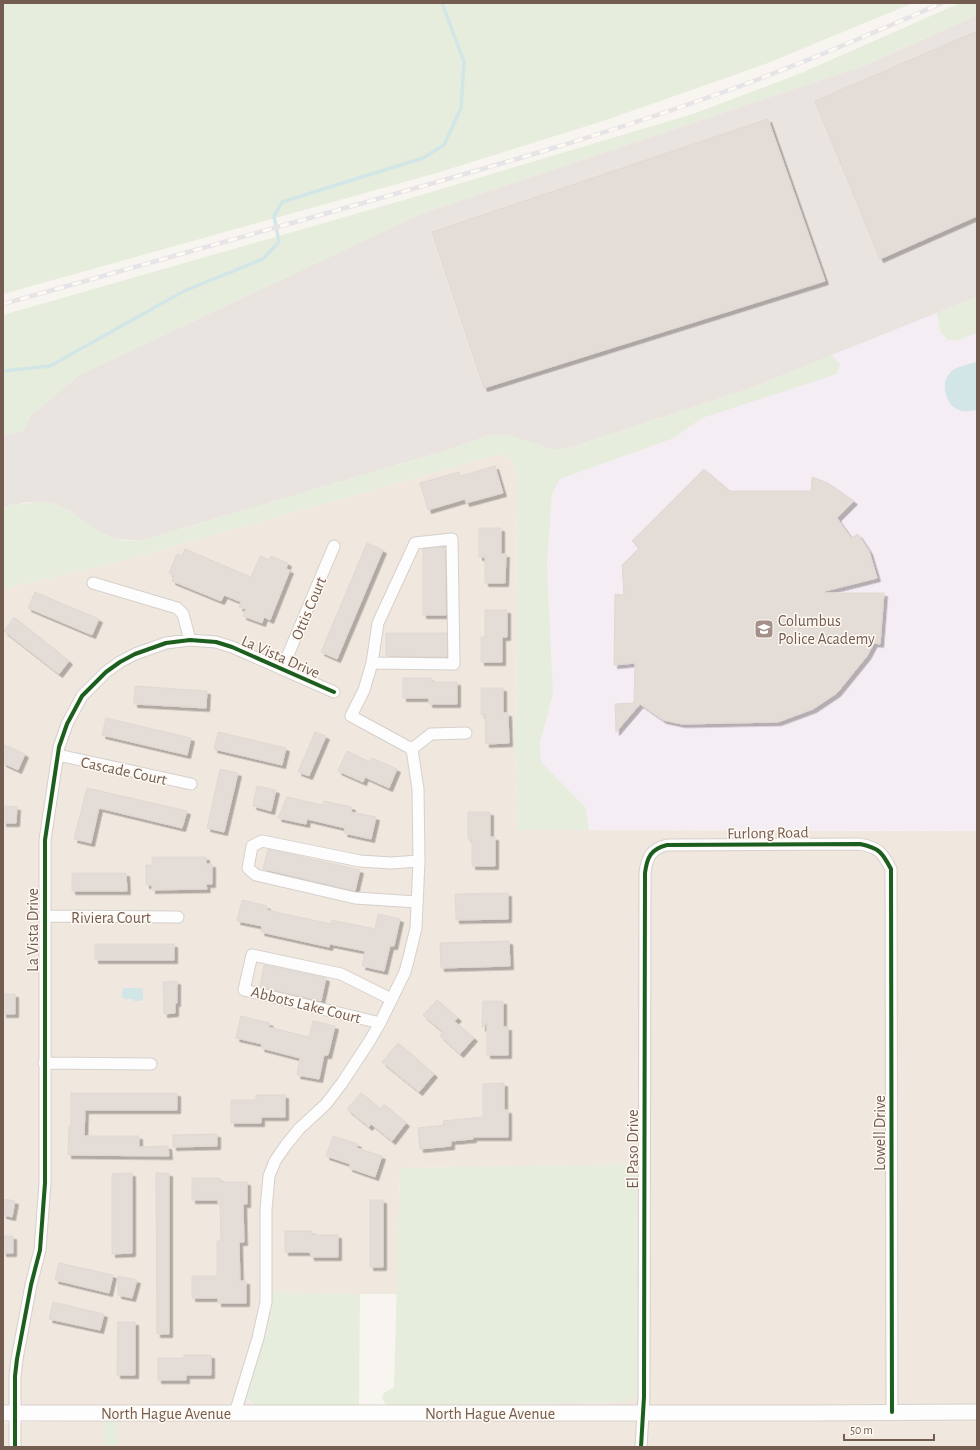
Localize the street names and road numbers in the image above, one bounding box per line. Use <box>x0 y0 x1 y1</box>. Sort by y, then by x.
street label: Ottis Court <box>288 574 329 642</box>
street label: La Vista Drive <box>239 633 322 681</box>
street label: Cascade Court <box>79 754 168 788</box>
street label: Furlong Road <box>727 824 809 842</box>
street label: La Vista Drive <box>25 888 41 972</box>
street label: Riviera Court <box>71 910 151 926</box>
street label: Abbots Lake Court <box>249 984 362 1026</box>
street label: Lowell Drive <box>872 1095 888 1171</box>
street label: El Paso Drive <box>625 1109 641 1189</box>
street label: North Hague Avenue <box>101 1406 231 1422</box>
street label: North Hague Avenue <box>425 1406 555 1422</box>

